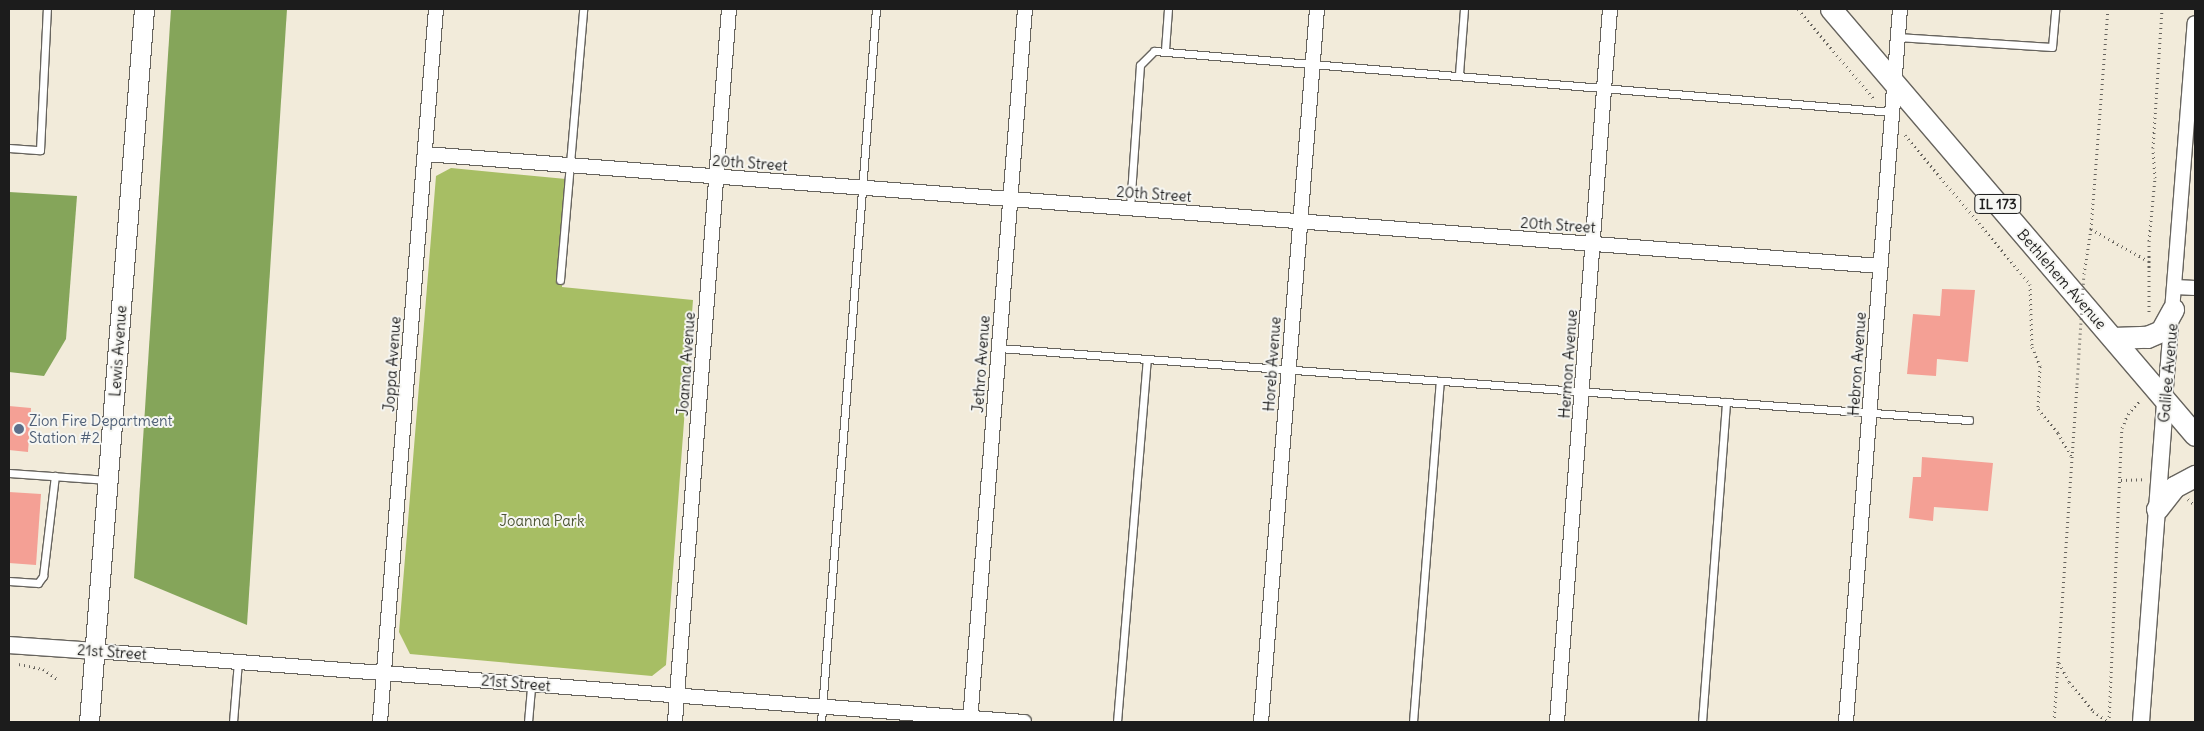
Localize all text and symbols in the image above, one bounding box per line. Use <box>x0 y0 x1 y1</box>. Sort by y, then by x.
street label: 20th Street <box>712 151 788 175</box>
street label: 20th Street <box>1116 182 1192 206</box>
road number: IL 173 <box>1974 192 2022 215</box>
street label: 20th Street <box>1520 213 1596 237</box>
street label: Bethlehem Avenue <box>2014 225 2110 333</box>
street label: Lewis Avenue <box>106 305 130 397</box>
street label: Hermon Avenue <box>1555 309 1581 419</box>
street label: Joanna Avenue <box>673 311 699 417</box>
street label: Hebron Avenue <box>1844 312 1870 416</box>
street label: Jethro Avenue <box>969 315 993 413</box>
street label: Joppa Avenue <box>380 316 404 412</box>
street label: Horeb Avenue <box>1260 316 1284 412</box>
street label: Galilee Avenue <box>2155 323 2181 423</box>
place label: Zion Fire Department Station #2 <box>29 411 173 446</box>
marker: Zion Fire Department Station #2 <box>13 423 25 435</box>
park label: Joanna Park <box>499 512 585 530</box>
street label: 21st Street <box>77 641 147 663</box>
street label: 21st Street <box>481 671 551 695</box>

